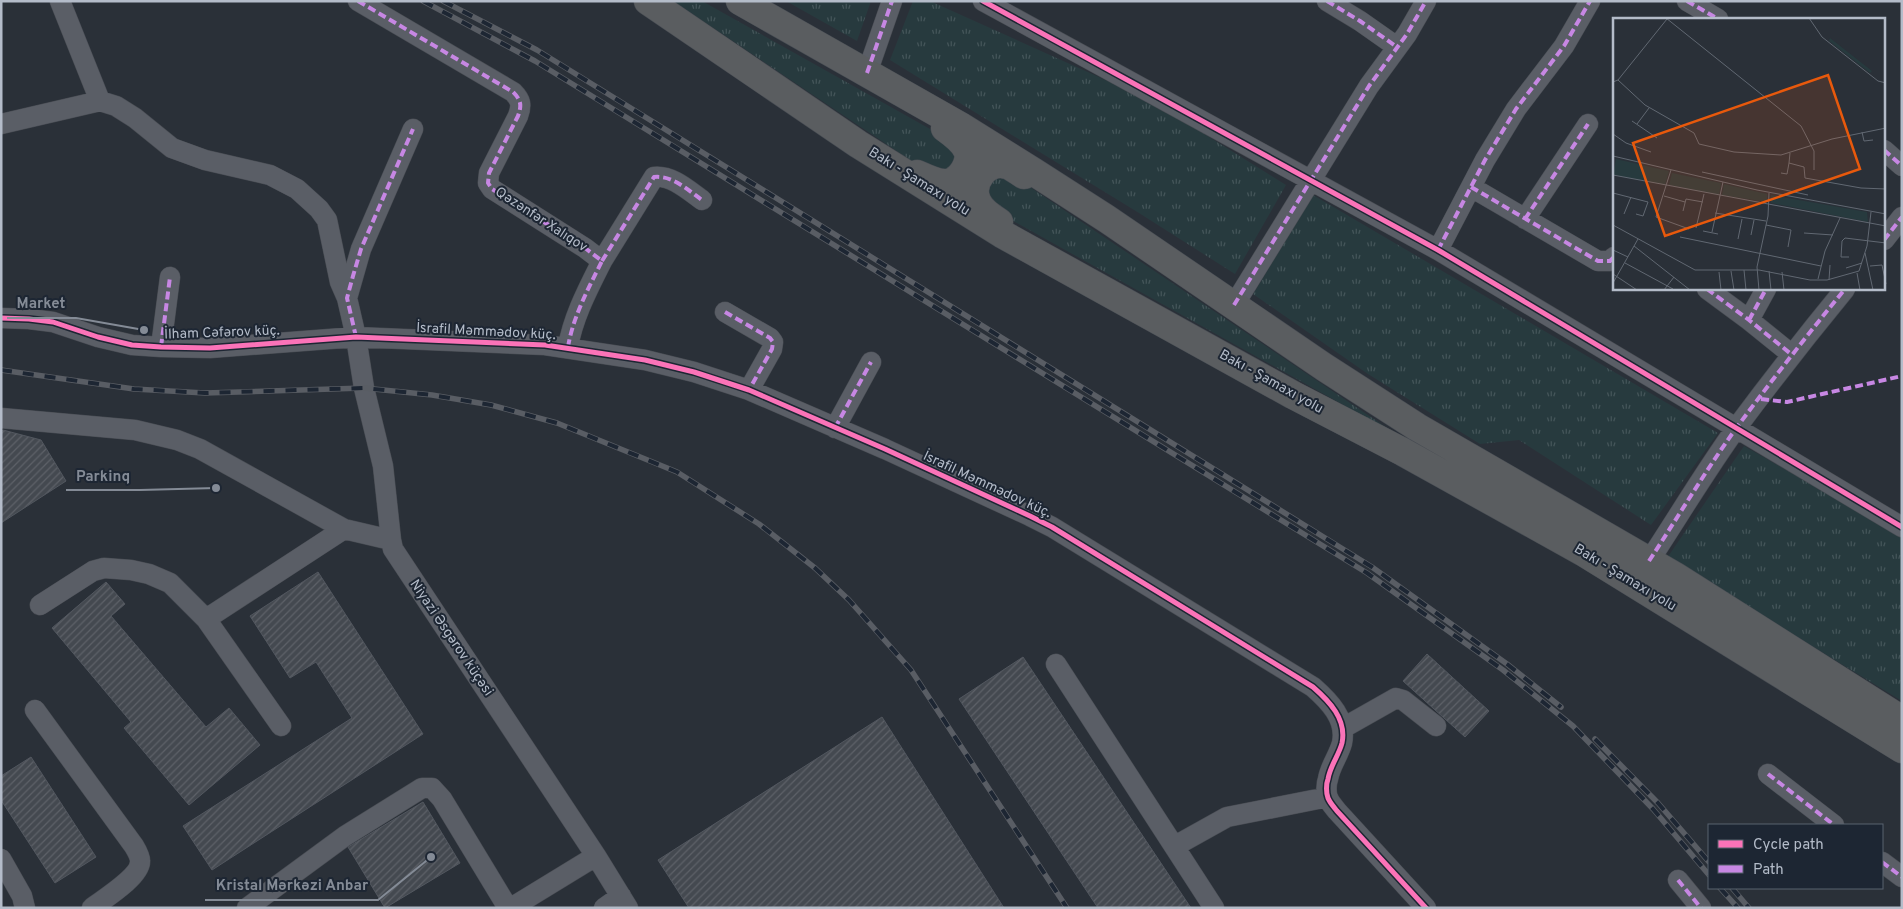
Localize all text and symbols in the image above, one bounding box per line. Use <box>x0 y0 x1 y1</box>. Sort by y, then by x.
inset map <box>1613 18 1886 290</box>
street label: Bakı - Şamaxı yolu <box>865 144 973 220</box>
street label: Qəzənfər Xalıqov <box>492 184 590 256</box>
callout: Market <box>7 288 76 318</box>
text: Market <box>17 295 66 314</box>
street label: İsrafil Məmmədov küç. <box>416 319 556 344</box>
street label: İlham Cəfərov küç. <box>164 321 280 344</box>
street label: Bakı - Şamaxı yolu <box>1216 346 1326 418</box>
street label: İsrafil Məmmədov küç. <box>920 447 1054 522</box>
callout: Parkinq <box>66 460 140 490</box>
text: Parkinq <box>76 468 130 487</box>
street label: Bakı - Şamaxı yolu <box>1571 541 1679 615</box>
street label: Niyazi Əsgərov küçəsi <box>406 576 496 700</box>
legend <box>1708 824 1883 889</box>
text: Cycle path <box>1753 836 1824 855</box>
text: Path <box>1753 861 1784 880</box>
callout: Kristal Mərkəzi Anbar <box>205 870 378 900</box>
text: Kristal Mərkəzi Anbar <box>216 877 369 896</box>

